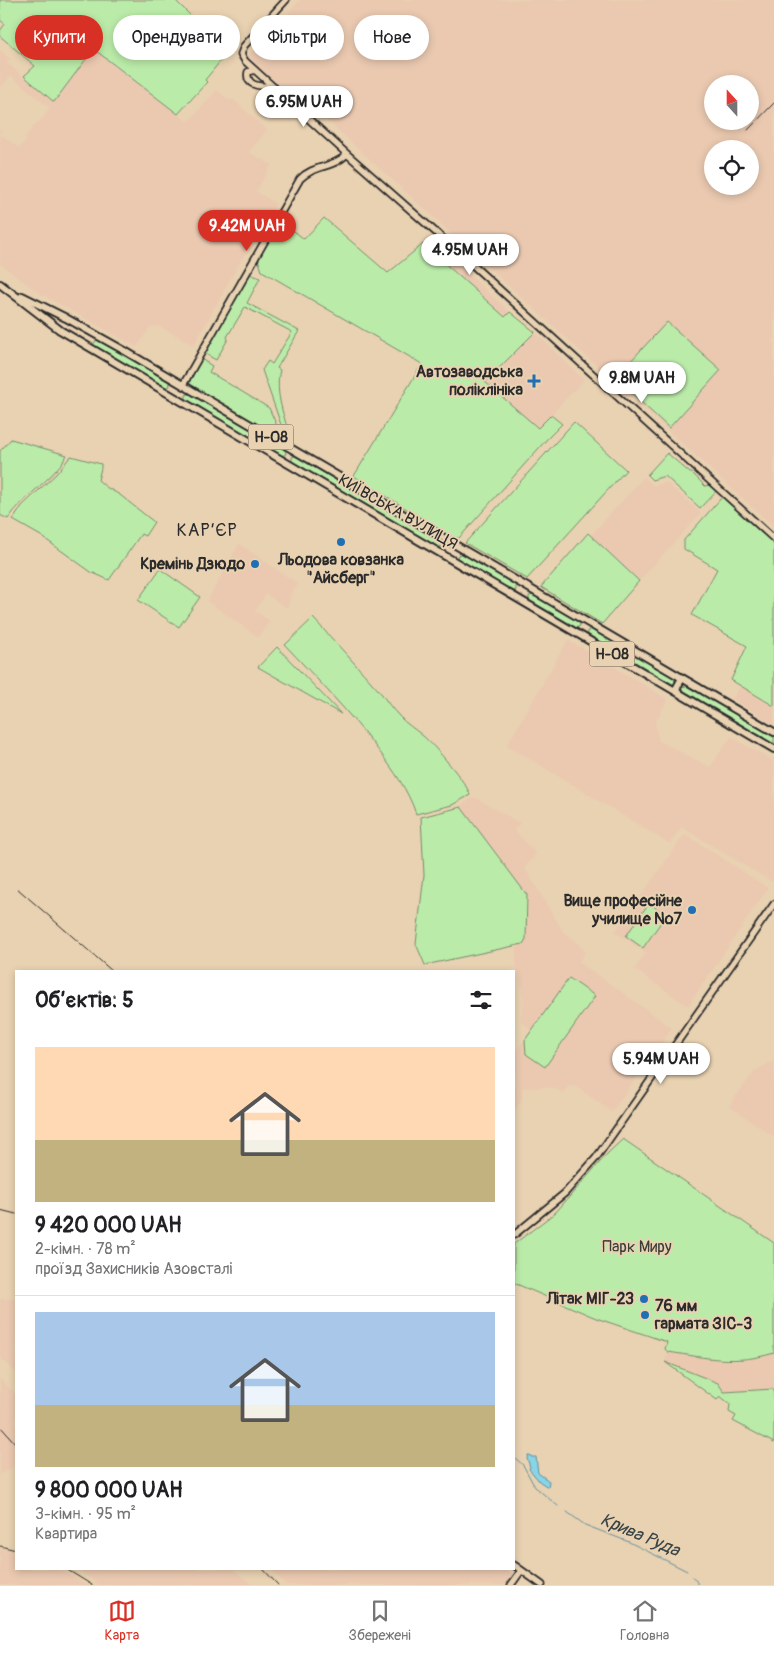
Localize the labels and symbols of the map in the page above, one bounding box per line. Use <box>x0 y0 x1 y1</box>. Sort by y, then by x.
north arrow <box>704 75 759 130</box>
pin: 6.95M UAH <box>247 86 361 128</box>
pin: 9.42M UAH <box>190 210 304 252</box>
pin: 4.95M UAH <box>413 234 527 276</box>
place label: Автозаводська поліклініка <box>416 362 524 400</box>
pin: 9.8M UAH <box>590 362 694 404</box>
marker: Автозаводська поліклініка <box>527 374 541 388</box>
road number: Н-08 <box>248 424 294 450</box>
street label: КИЇВСЬКА ВУЛИЦЯ <box>335 470 461 554</box>
district label: КАР’ЄР <box>177 519 238 542</box>
marker: Льодова ковзанка "Айсберг" <box>335 536 347 548</box>
place label: Льодова ковзанка "Айсберг" <box>277 550 405 588</box>
place label: Кремінь Дзюдо <box>140 554 245 574</box>
marker: Кремінь Дзюдо <box>249 558 261 570</box>
road number: Н-08 <box>590 642 634 666</box>
place label: Вище професійне училище №7 <box>564 891 683 929</box>
marker: Вище професійне училище №7 <box>686 904 698 916</box>
pin: 5.94M UAH <box>604 1042 718 1085</box>
park label: Парк Миру <box>602 1237 672 1257</box>
place label: Літак МІГ-23 <box>545 1289 634 1309</box>
marker: Літак МІГ-23 <box>638 1293 650 1305</box>
place label: 76 мм гармата ЗІС-3 <box>654 1296 752 1334</box>
marker: 76 мм гармата ЗІС-3 <box>639 1309 651 1321</box>
water label: Крива Руда <box>597 1508 685 1563</box>

